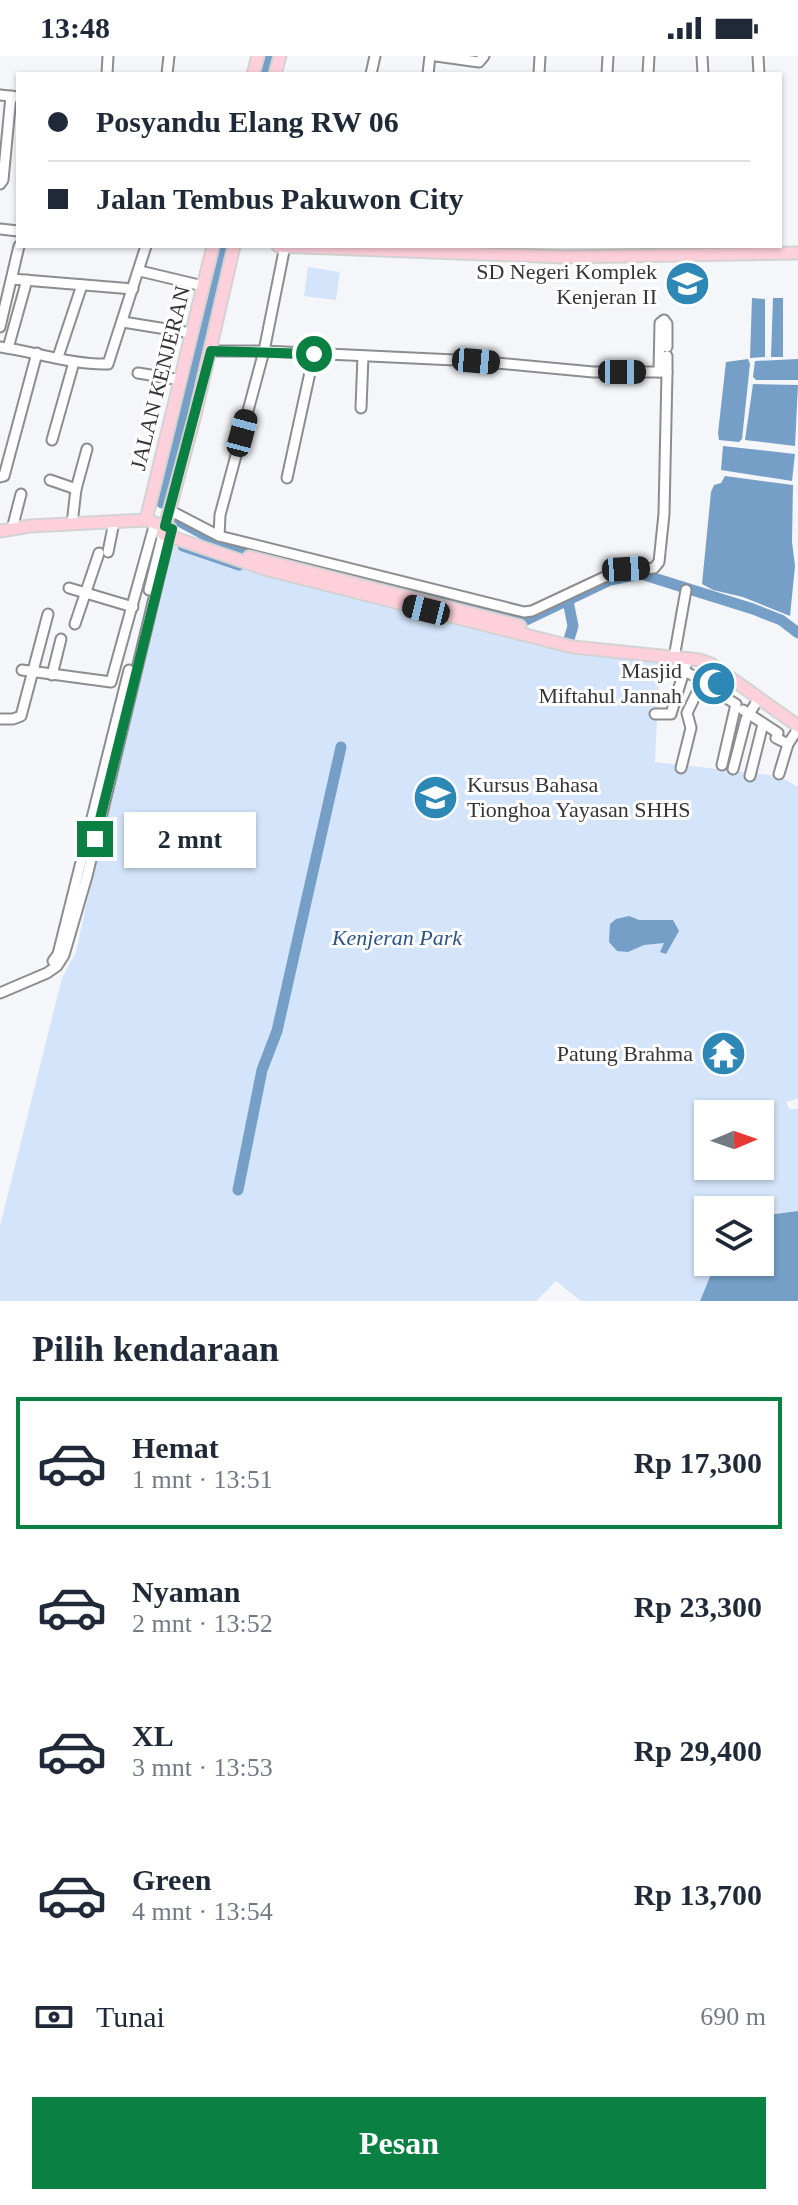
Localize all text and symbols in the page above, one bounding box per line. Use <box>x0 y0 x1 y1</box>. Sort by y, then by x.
text: 13:48 <box>40 11 110 44</box>
text: Posyandu Elang RW 06 <box>96 105 399 138</box>
text: Jalan Tembus Pakuwon City <box>96 182 464 215</box>
place label: SD Negeri Komplek Kenjeran II <box>476 259 657 309</box>
school or university icon: SD Negeri Komplek Kenjeran II <box>664 260 712 308</box>
street label: JALAN KENJERAN <box>125 283 195 473</box>
route start <box>296 336 332 372</box>
car <box>451 347 501 375</box>
car <box>598 360 646 384</box>
car <box>224 407 260 459</box>
car <box>601 556 651 582</box>
car <box>400 593 452 627</box>
place label: Masjid Miftahul Jannah <box>538 658 682 708</box>
mosque icon: Masjid Miftahul Jannah <box>689 659 737 707</box>
place label: Kursus Bahasa Tionghoa Yayasan SHHS <box>467 772 691 822</box>
school or university icon: Kursus Bahasa Tionghoa Yayasan SHHS <box>412 773 460 821</box>
callout: 2 mnt <box>123 811 255 867</box>
route end <box>77 821 113 857</box>
text: 2 mnt <box>158 825 222 854</box>
park label: Kenjeran Park <box>331 925 463 950</box>
temple icon: Patung Brahma <box>700 1029 748 1077</box>
place label: Patung Brahma <box>557 1041 693 1066</box>
north arrow <box>694 1100 774 1180</box>
map controls <box>694 1100 774 1276</box>
button: layers <box>694 1196 774 1276</box>
text: Pilih kendaraan <box>32 1329 279 1369</box>
icon: car <box>36 1427 108 1499</box>
text: Hemat <box>132 1431 219 1464</box>
text: Rp 17,300 <box>634 1446 762 1479</box>
text: 1 mnt · 13:51 <box>132 1465 273 1494</box>
icon: car <box>36 1571 108 1643</box>
text: Nyaman <box>132 1575 240 1608</box>
text: Rp 23,300 <box>634 1590 762 1623</box>
text: 2 mnt · 13:52 <box>132 1609 273 1638</box>
icon: car <box>36 1715 108 1787</box>
text: XL <box>132 1719 174 1752</box>
text: Rp 29,400 <box>634 1734 762 1767</box>
text: 3 mnt · 13:53 <box>132 1753 273 1782</box>
icon: car <box>36 1859 108 1931</box>
text: Green <box>132 1863 211 1896</box>
text: Rp 13,700 <box>634 1878 762 1911</box>
text: 4 mnt · 13:54 <box>132 1897 273 1926</box>
icon: cash <box>32 1995 76 2039</box>
text: Tunai <box>96 2000 165 2033</box>
text: 690 m <box>700 2002 766 2031</box>
button: Pesan <box>32 2097 766 2189</box>

